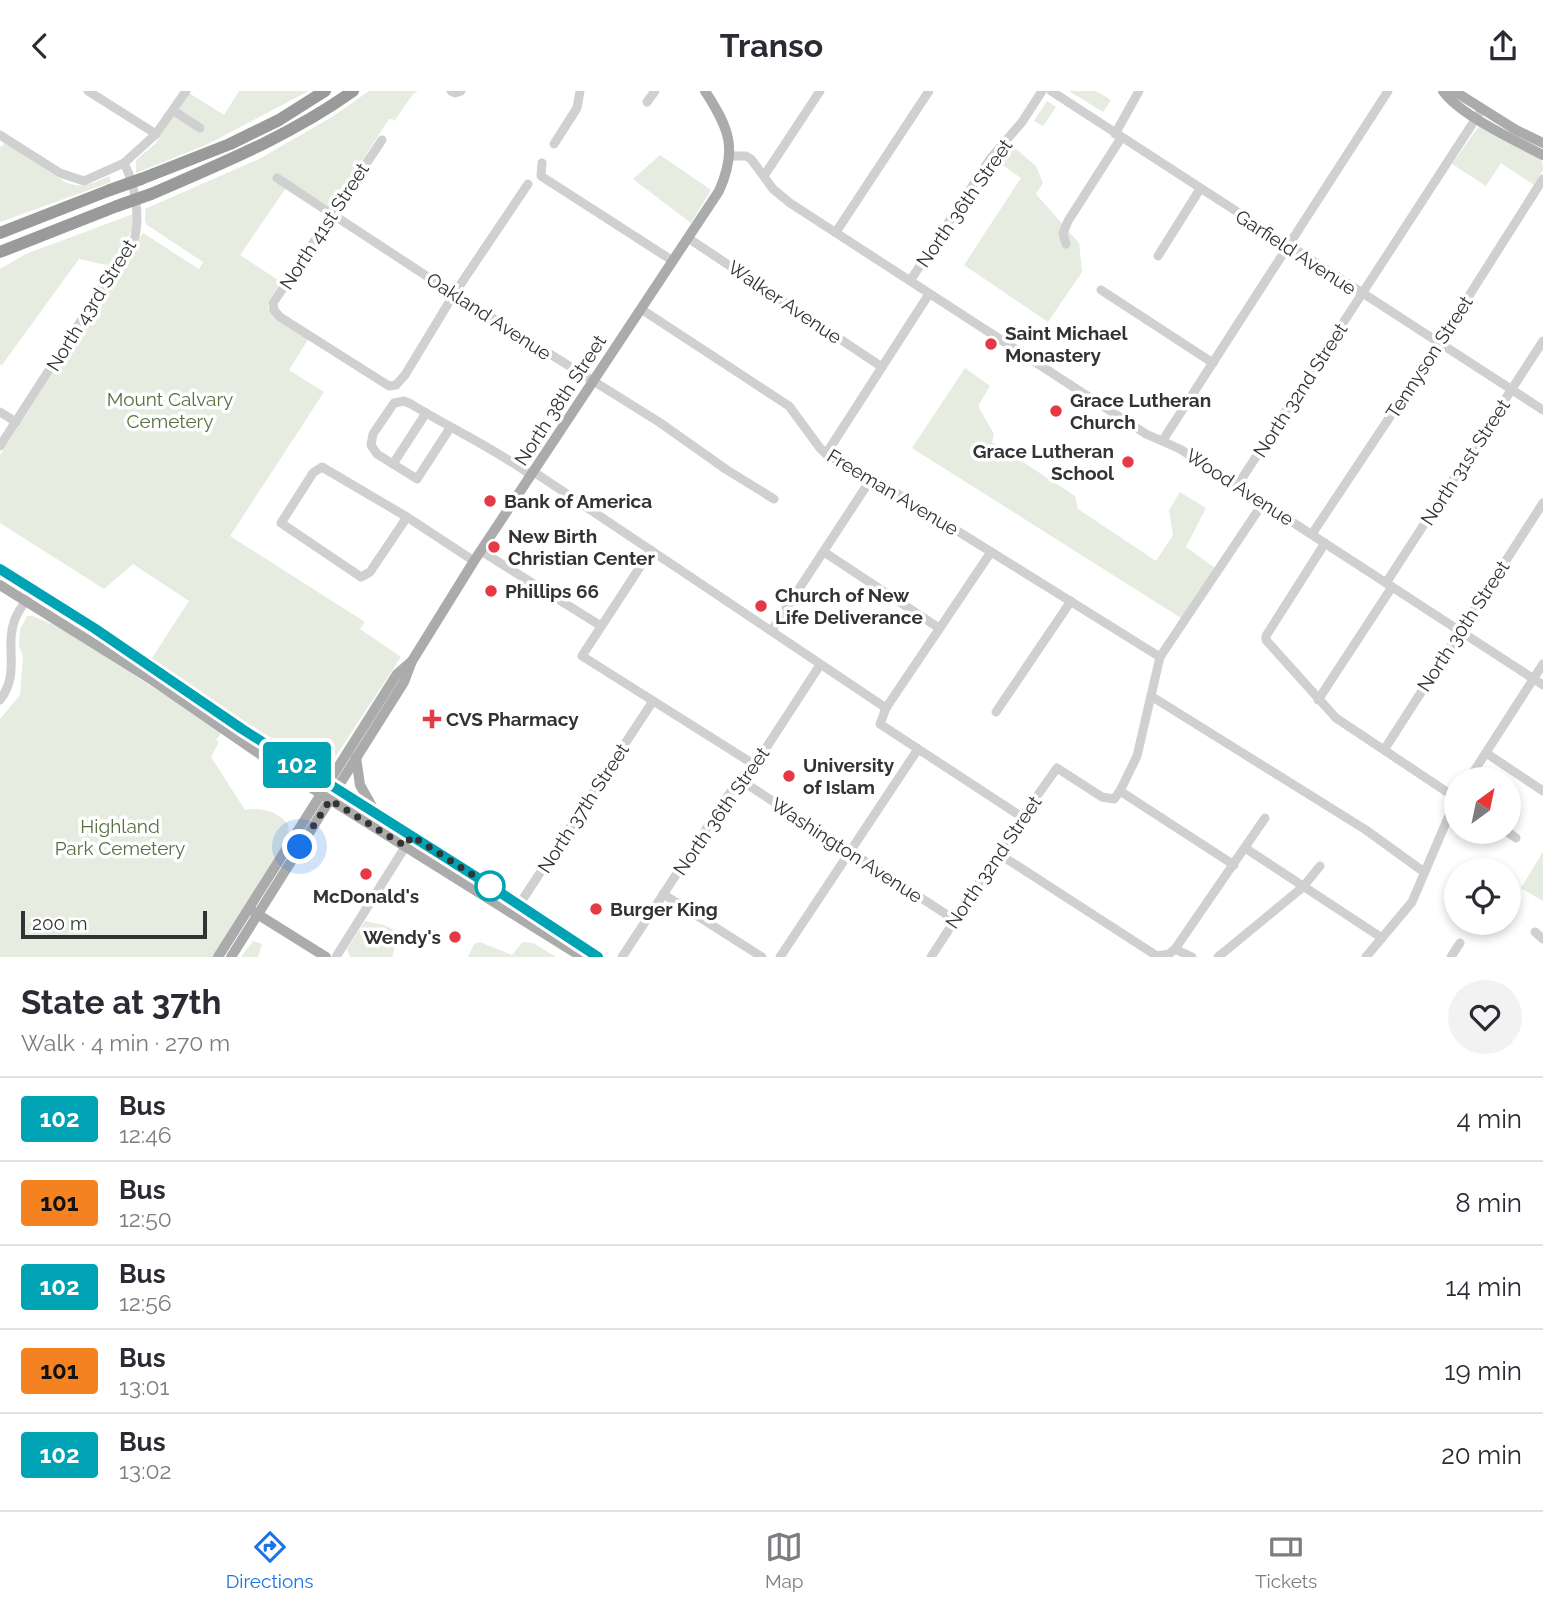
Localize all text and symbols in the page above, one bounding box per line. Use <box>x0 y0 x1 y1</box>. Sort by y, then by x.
icon: back <box>21 27 59 65</box>
text: Transo <box>720 27 823 64</box>
icon: share <box>1484 27 1522 65</box>
street label: North 36th Street <box>912 134 1017 271</box>
street label: North 41st Street <box>275 158 373 293</box>
street label: Garfield Avenue <box>1232 205 1360 299</box>
street label: North 43rd Street <box>42 235 141 375</box>
street label: Walker Avenue <box>724 256 846 348</box>
street label: Oakland Avenue <box>423 268 555 364</box>
street label: Tennyson Street <box>1381 291 1477 422</box>
street label: North 32nd Street <box>1249 318 1352 461</box>
place label: Saint Michael Monastery <box>1005 322 1128 366</box>
street label: North 38th Street <box>510 330 611 469</box>
marker: Saint Michael Monastery <box>983 336 999 352</box>
park label: Mount Calvary Cemetery <box>107 388 233 432</box>
place label: Grace Lutheran Church <box>1070 389 1211 433</box>
street label: North 31st Street <box>1416 394 1514 529</box>
marker: Grace Lutheran Church <box>1048 403 1064 419</box>
place label: Grace Lutheran School <box>973 440 1115 484</box>
street label: Freeman Avenue <box>823 444 963 540</box>
street label: Wood Avenue <box>1182 444 1298 530</box>
marker: Grace Lutheran School <box>1120 454 1136 470</box>
place label: Bank of America <box>504 490 652 512</box>
marker: Bank of America <box>482 493 498 509</box>
place label: New Birth Christian Center <box>508 525 655 569</box>
marker: New Birth Christian Center <box>486 539 502 555</box>
street label: North 30th Street <box>1413 556 1514 696</box>
place label: Phillips 66 <box>505 580 599 602</box>
marker: Phillips 66 <box>483 583 499 599</box>
place label: Church of New Life Deliverance <box>775 584 923 628</box>
marker: Church of New Life Deliverance <box>753 598 769 614</box>
place label: CVS Pharmacy <box>446 708 579 730</box>
marker: CVS Pharmacy <box>424 711 440 727</box>
street label: North 37th Street <box>533 739 633 877</box>
line badge: 102 <box>257 742 337 788</box>
street label: North 36th Street <box>669 742 774 879</box>
text: 102 <box>277 750 317 779</box>
place label: University of Islam <box>803 754 895 798</box>
north arrow <box>1444 767 1521 843</box>
map controls <box>1444 767 1521 935</box>
marker: University of Islam <box>781 768 797 784</box>
street label: North 32nd Street <box>940 791 1046 932</box>
street label: Washington Avenue <box>767 793 927 907</box>
park label: Highland Park Cemetery <box>55 815 185 859</box>
your location <box>282 829 317 864</box>
button: locate <box>1444 858 1521 935</box>
marker: McDonald's <box>358 866 374 882</box>
unlabelled marker <box>475 871 505 901</box>
place label: McDonald's <box>313 885 419 907</box>
place label: Burger King <box>610 898 718 920</box>
marker: Burger King <box>588 901 604 917</box>
scale bar <box>21 908 206 940</box>
text: 200 m <box>32 912 87 934</box>
place label: Wendy's <box>363 926 441 948</box>
marker: Wendy's <box>447 929 463 945</box>
button: heart <box>1448 980 1522 1054</box>
text: State at 37th <box>21 983 221 1022</box>
text: Walk · 4 min · 270 m <box>21 1029 230 1056</box>
text: Bus <box>119 1091 166 1121</box>
text: 102 <box>39 1104 80 1133</box>
text: 4 min <box>1456 1104 1522 1134</box>
text: 12:46 <box>119 1121 172 1148</box>
text: Bus <box>119 1175 166 1205</box>
text: 101 <box>40 1188 79 1217</box>
text: 8 min <box>1455 1188 1522 1218</box>
text: 12:50 <box>119 1205 172 1232</box>
text: Bus <box>119 1259 166 1289</box>
text: 102 <box>39 1272 80 1301</box>
text: 14 min <box>1445 1272 1522 1302</box>
text: 12:56 <box>119 1289 172 1316</box>
text: Bus <box>119 1343 166 1373</box>
text: 101 <box>40 1356 79 1385</box>
text: 19 min <box>1444 1356 1522 1386</box>
text: 13:01 <box>119 1373 169 1400</box>
text: Bus <box>119 1427 166 1457</box>
text: 102 <box>39 1440 80 1469</box>
text: 20 min <box>1441 1440 1522 1470</box>
text: 13:02 <box>119 1457 172 1484</box>
tab: Directions <box>226 1528 313 1592</box>
tab: Map <box>765 1528 804 1592</box>
tab: Tickets <box>1255 1528 1317 1592</box>

